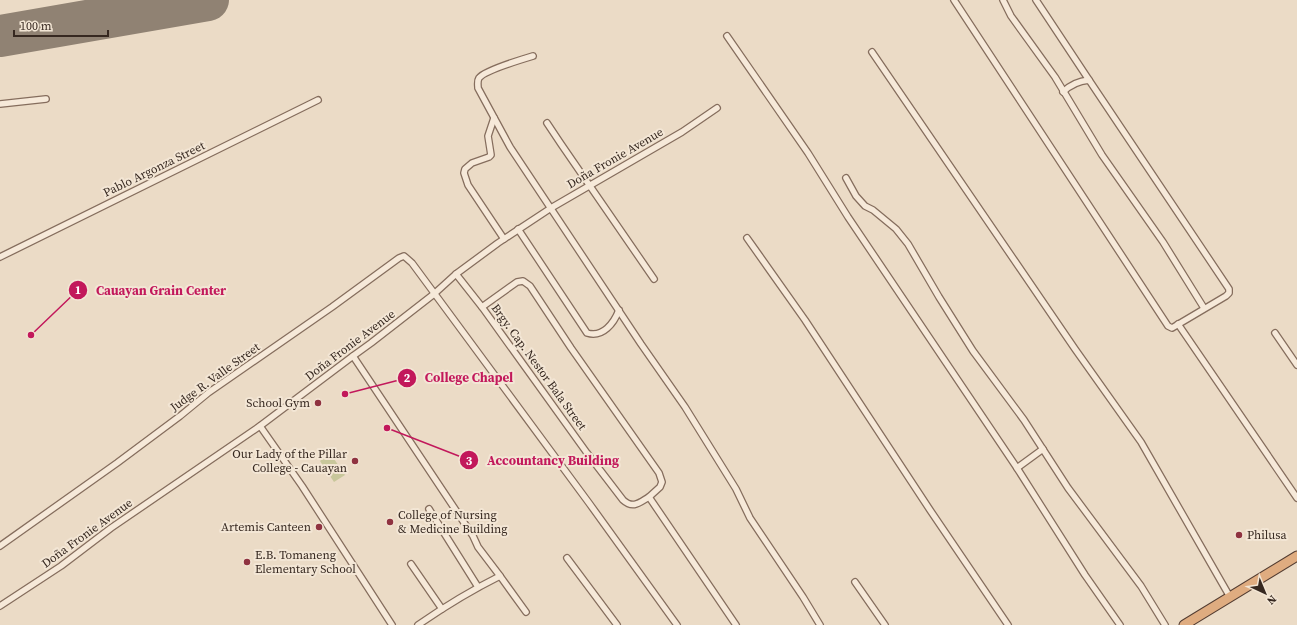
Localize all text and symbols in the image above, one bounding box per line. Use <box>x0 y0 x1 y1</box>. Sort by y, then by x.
scale bar <box>14 12 108 38</box>
text: 100 m <box>20 18 52 34</box>
street label: Doña Fronie Avenue <box>564 124 666 192</box>
street label: Pablo Argonza Street <box>101 137 208 201</box>
callout: Cauayan Grain Center <box>68 278 235 303</box>
text: 1 <box>75 282 81 298</box>
text: Cauayan Grain Center <box>96 282 227 299</box>
street label: Brgy. Cap. Nestor Bala Street <box>488 301 590 433</box>
street label: Doña Fronie Avenue <box>302 306 398 384</box>
street label: Judge R. Valle Street <box>166 339 263 415</box>
callout: College Chapel <box>397 365 522 390</box>
text: College Chapel <box>425 369 513 386</box>
text: 2 <box>404 370 411 386</box>
place label: School Gym <box>246 395 310 411</box>
marker: School Gym <box>313 398 323 408</box>
place label: Our Lady of the Pillar College - Cauayan <box>232 446 347 476</box>
callout: Accountancy Building <box>459 448 627 473</box>
text: Accountancy Building <box>487 452 619 469</box>
text: 3 <box>466 453 473 469</box>
marker: Our Lady of the Pillar College - Cauayan <box>350 456 360 466</box>
street label: Doña Fronie Avenue <box>38 495 136 571</box>
place label: College of Nursing & Medicine Building <box>398 507 507 537</box>
marker: College of Nursing & Medicine Building <box>385 517 395 527</box>
place label: Artemis Canteen <box>221 519 311 535</box>
marker: Artemis Canteen <box>314 522 324 532</box>
place label: Philusa <box>1247 527 1288 543</box>
marker: Philusa <box>1234 530 1244 540</box>
place label: E.B. Tomaneng Elementary School <box>255 547 356 577</box>
marker: E.B. Tomaneng Elementary School <box>242 557 252 567</box>
north arrow <box>1245 573 1285 613</box>
text: N <box>1264 592 1280 608</box>

